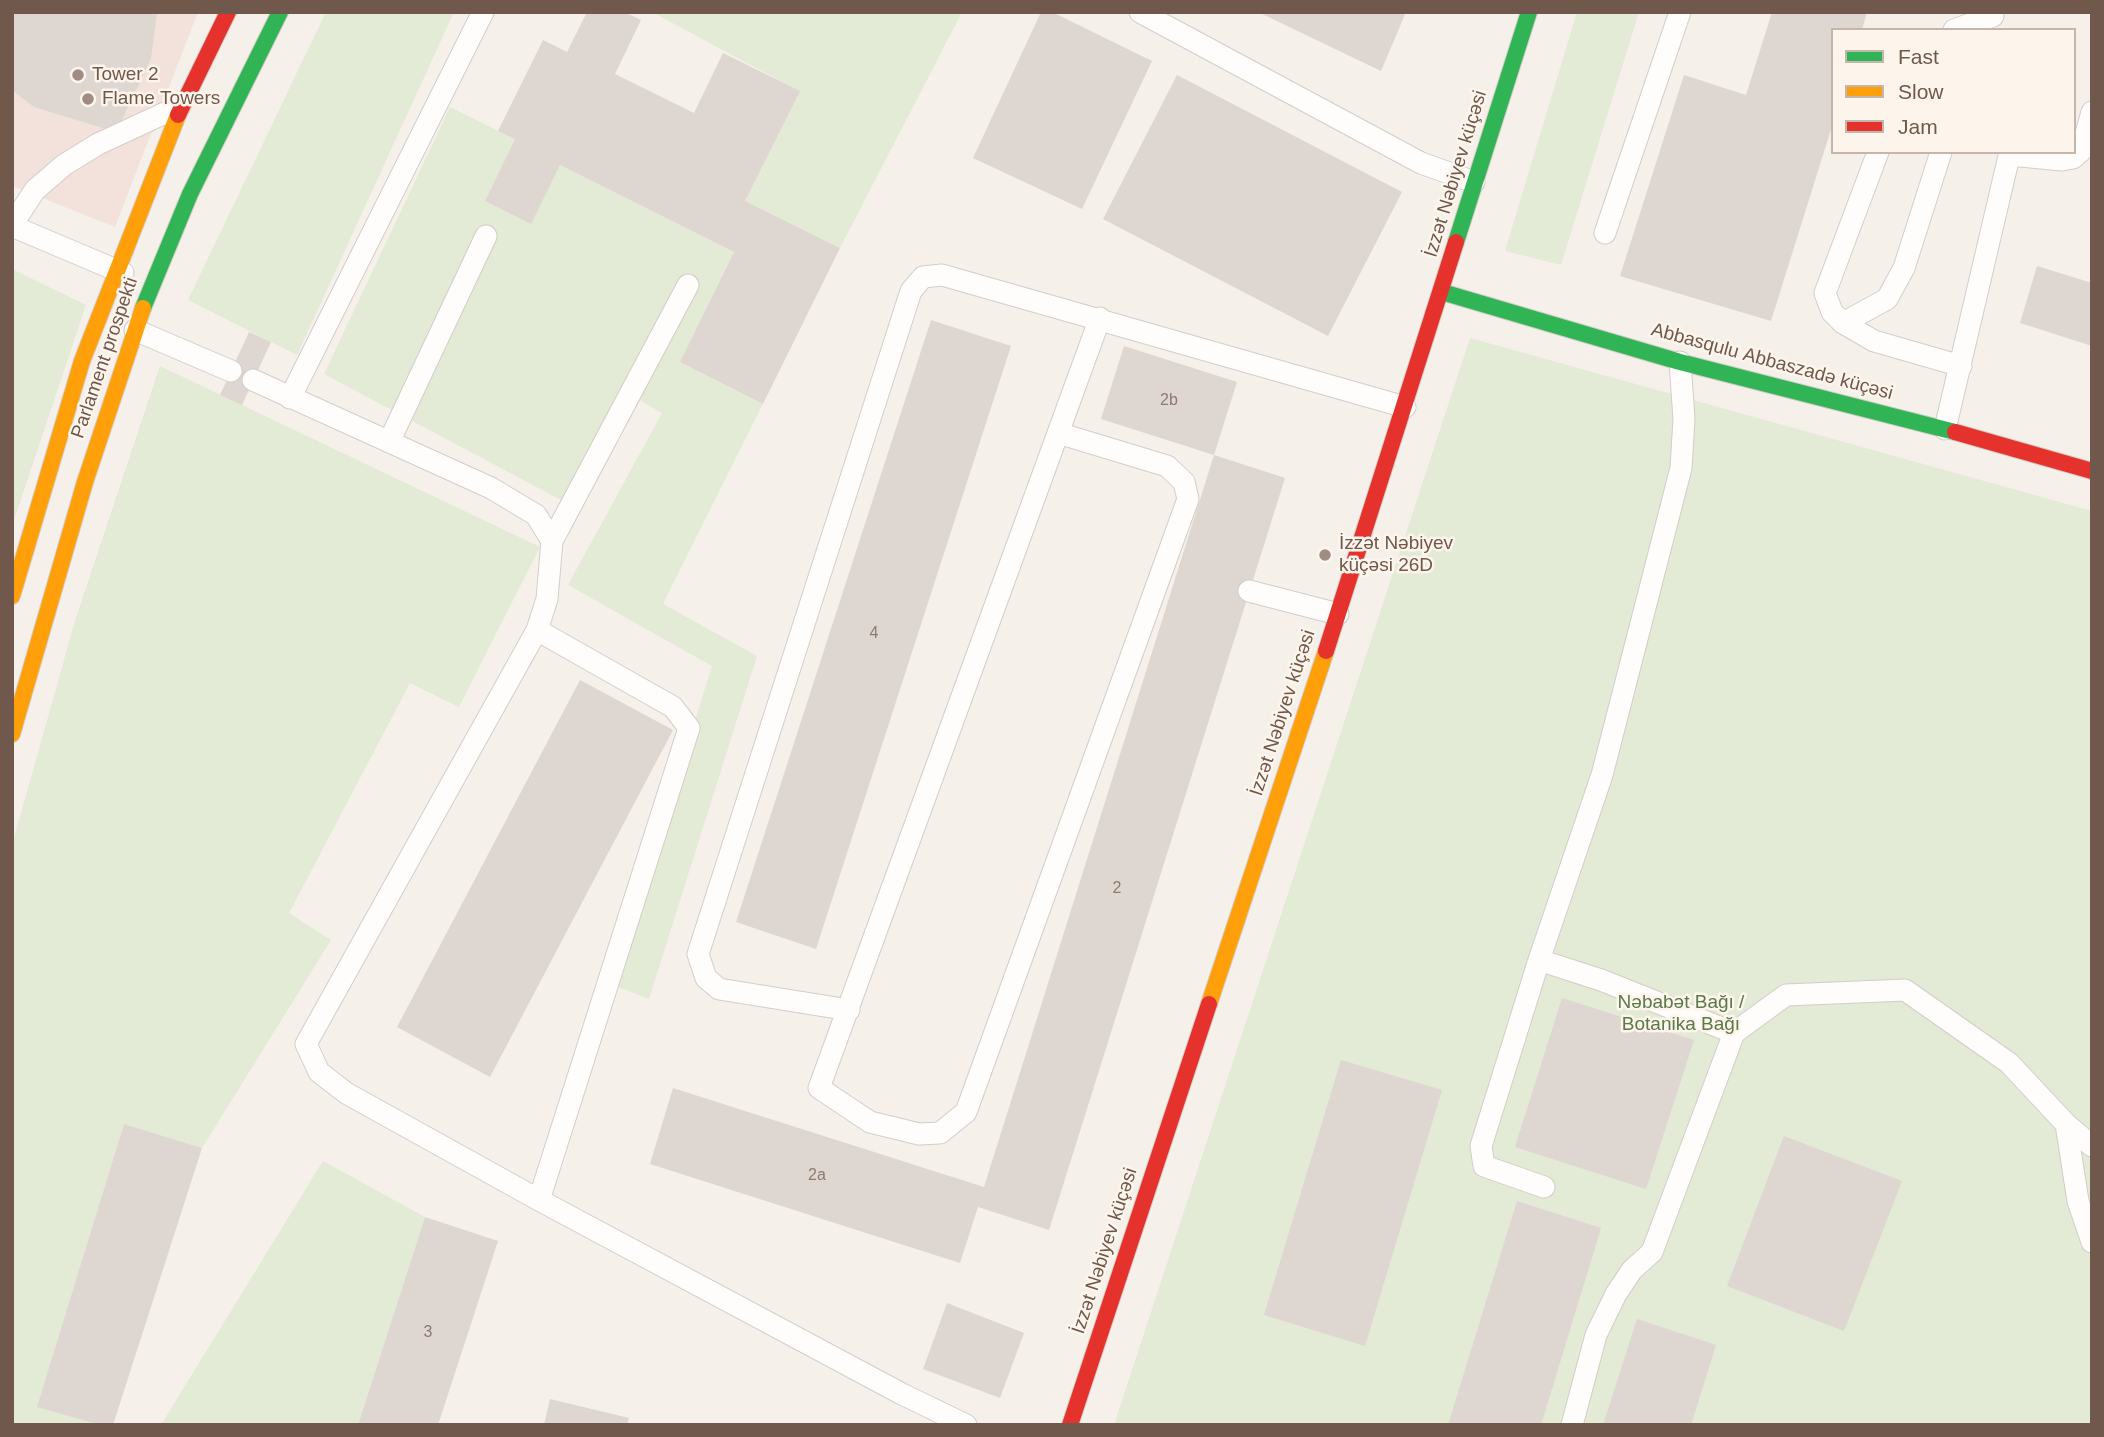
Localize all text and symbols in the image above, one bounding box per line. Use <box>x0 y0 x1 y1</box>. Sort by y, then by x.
legend <box>1831 28 2076 154</box>
text: Fast <box>1898 45 1939 68</box>
place label: Tower 2 <box>92 64 159 86</box>
marker: Tower 2 <box>70 67 86 83</box>
text: Slow <box>1898 80 1944 103</box>
place label: Flame Towers <box>102 88 220 110</box>
street label: İzzət Nəbiyev küçəsi <box>1420 88 1492 260</box>
marker: Flame Towers <box>80 91 96 107</box>
text: Jam <box>1898 115 1938 138</box>
street label: Parlament prospekti <box>67 274 143 442</box>
street label: Abbasqulu Abbaszadə küçəsi <box>1649 319 1895 405</box>
house number: 2b <box>1160 391 1178 411</box>
place label: İzzət Nəbiyev küçəsi 26D <box>1339 533 1453 577</box>
marker: İzzət Nəbiyev küçəsi 26D <box>1317 547 1333 563</box>
house number: 4 <box>870 624 878 644</box>
street label: İzzət Nəbiyev küçəsi <box>1245 627 1321 799</box>
house number: 2 <box>1113 879 1121 899</box>
park label: Nəbabət Bağı / Botanika Bağı <box>1618 992 1744 1036</box>
street label: İzzət Nəbiyev küçəsi <box>1067 1165 1143 1337</box>
house number: 2a <box>808 1166 826 1186</box>
house number: 3 <box>424 1323 432 1343</box>

